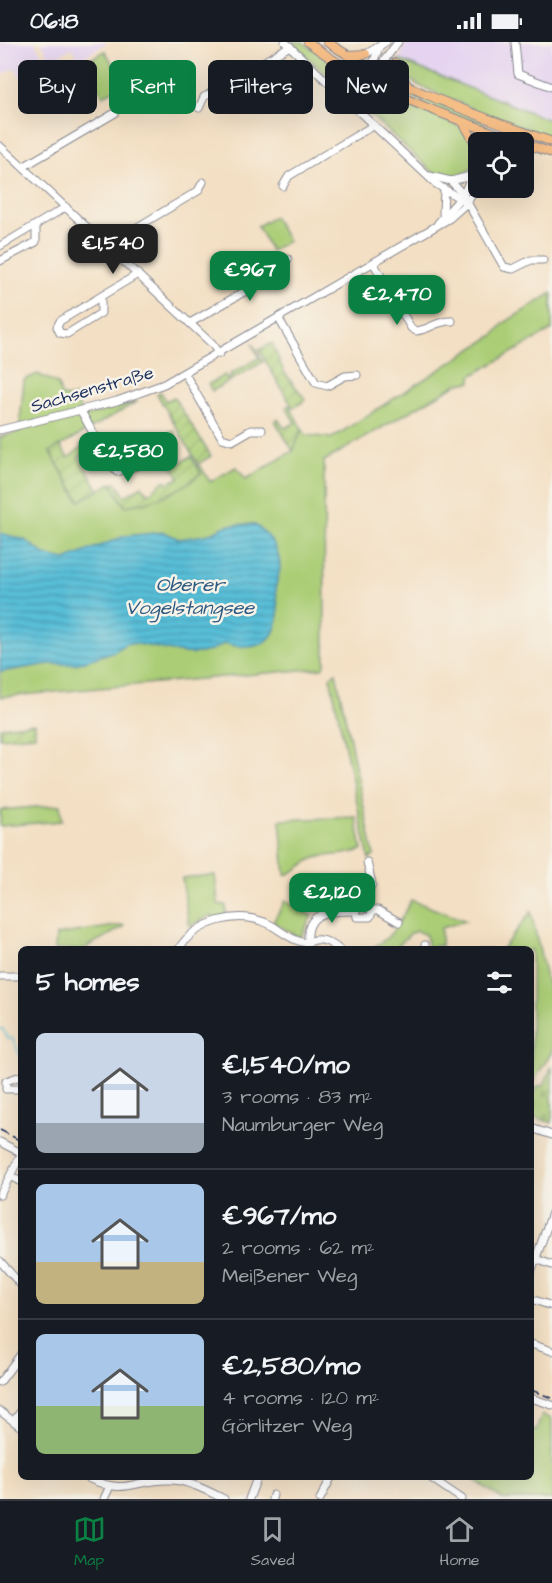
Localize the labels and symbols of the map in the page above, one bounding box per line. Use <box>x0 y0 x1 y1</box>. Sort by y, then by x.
pin: €1,540 <box>64 224 162 275</box>
pin: €967 <box>214 251 286 302</box>
pin: €2,470 <box>348 275 446 326</box>
street label: Sachsenstraße <box>28 360 157 419</box>
pin: €2,580 <box>79 432 177 483</box>
water label: Oberer Vogelstangsee <box>126 571 255 623</box>
pin: €2,120 <box>283 873 381 924</box>

